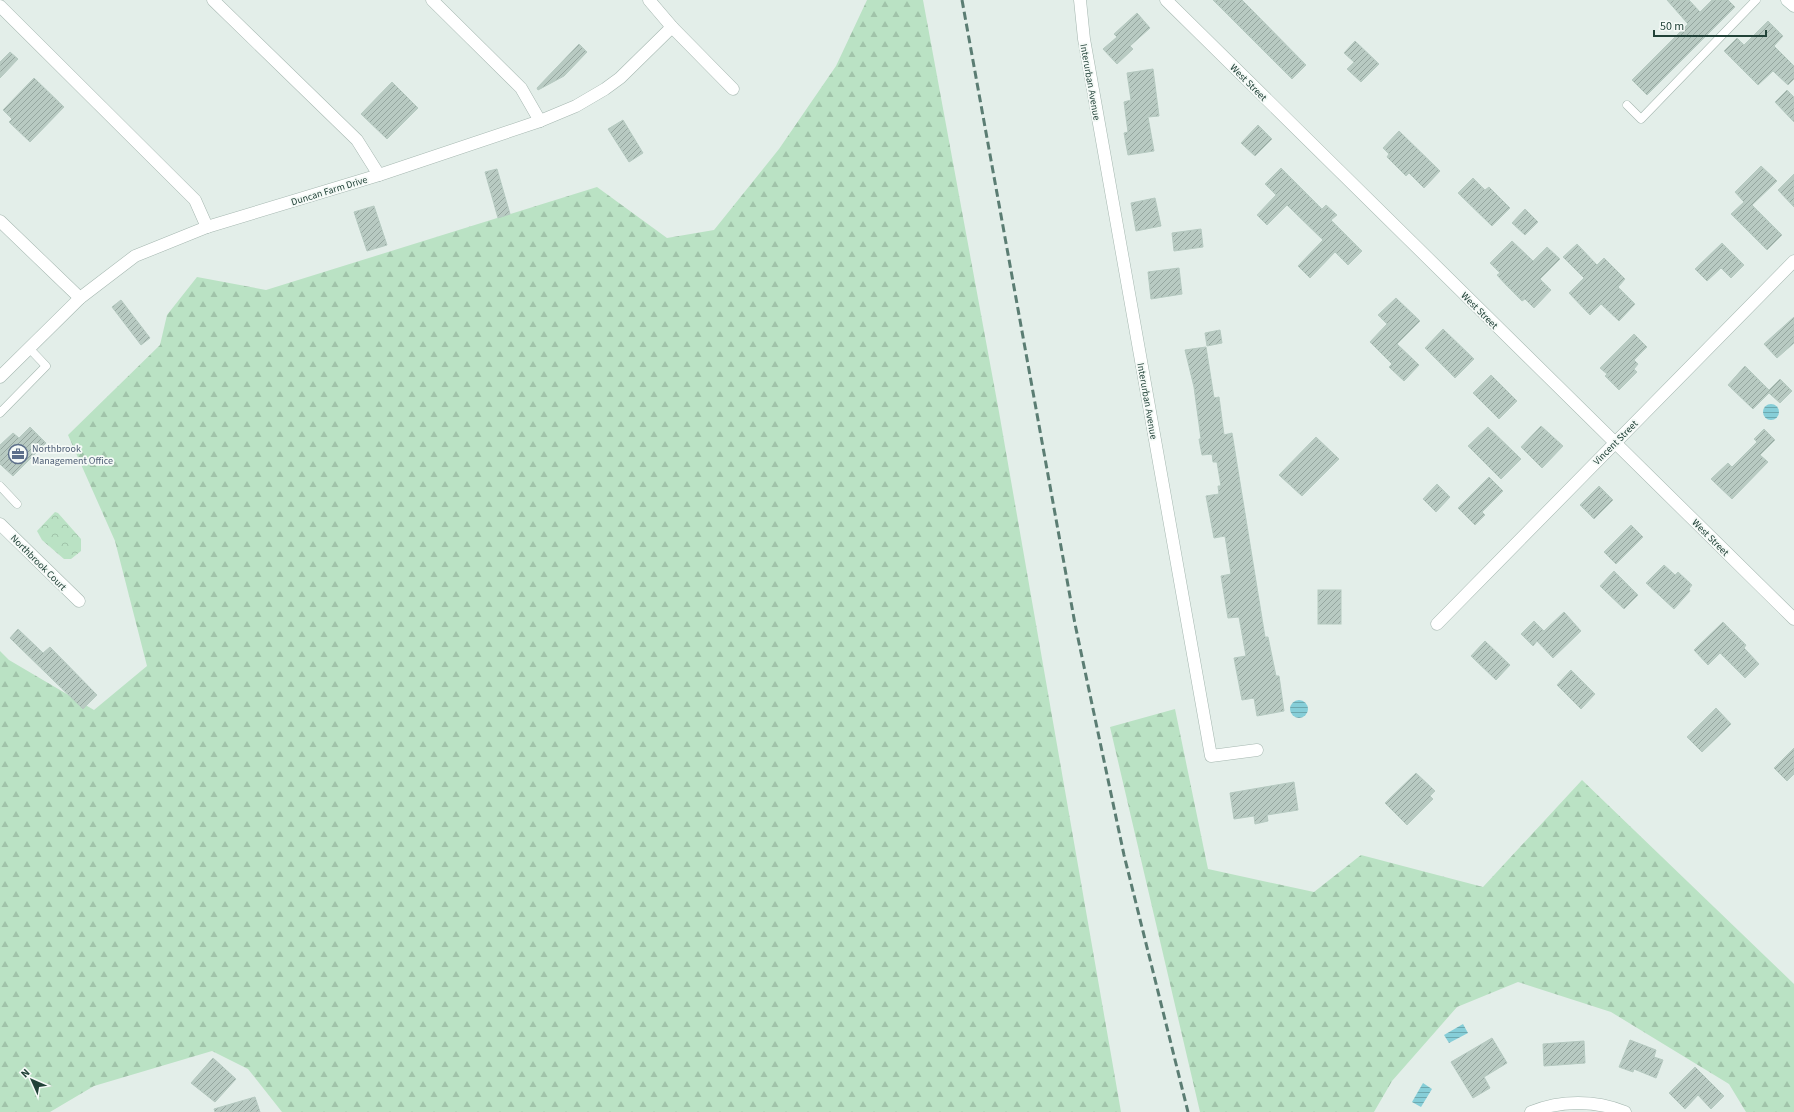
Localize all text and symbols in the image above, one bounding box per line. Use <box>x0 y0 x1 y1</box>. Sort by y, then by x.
scale bar <box>1654 12 1766 38</box>
text: 50 m <box>1660 18 1684 35</box>
street label: Interurban Avenue <box>1076 43 1104 122</box>
street label: West Street <box>1227 61 1270 105</box>
street label: Duncan Farm Drive <box>289 173 369 209</box>
street label: West Street <box>1458 289 1501 333</box>
street label: Interurban Avenue <box>1133 362 1161 441</box>
street label: Vincent Street <box>1590 417 1642 468</box>
place label: Northbrook Management Office <box>32 442 113 468</box>
office icon: Northbrook Management Office <box>7 443 29 465</box>
street label: West Street <box>1689 516 1732 560</box>
street label: Northbrook Court <box>7 531 70 594</box>
north arrow <box>12 1060 52 1100</box>
text: N <box>17 1065 33 1081</box>

